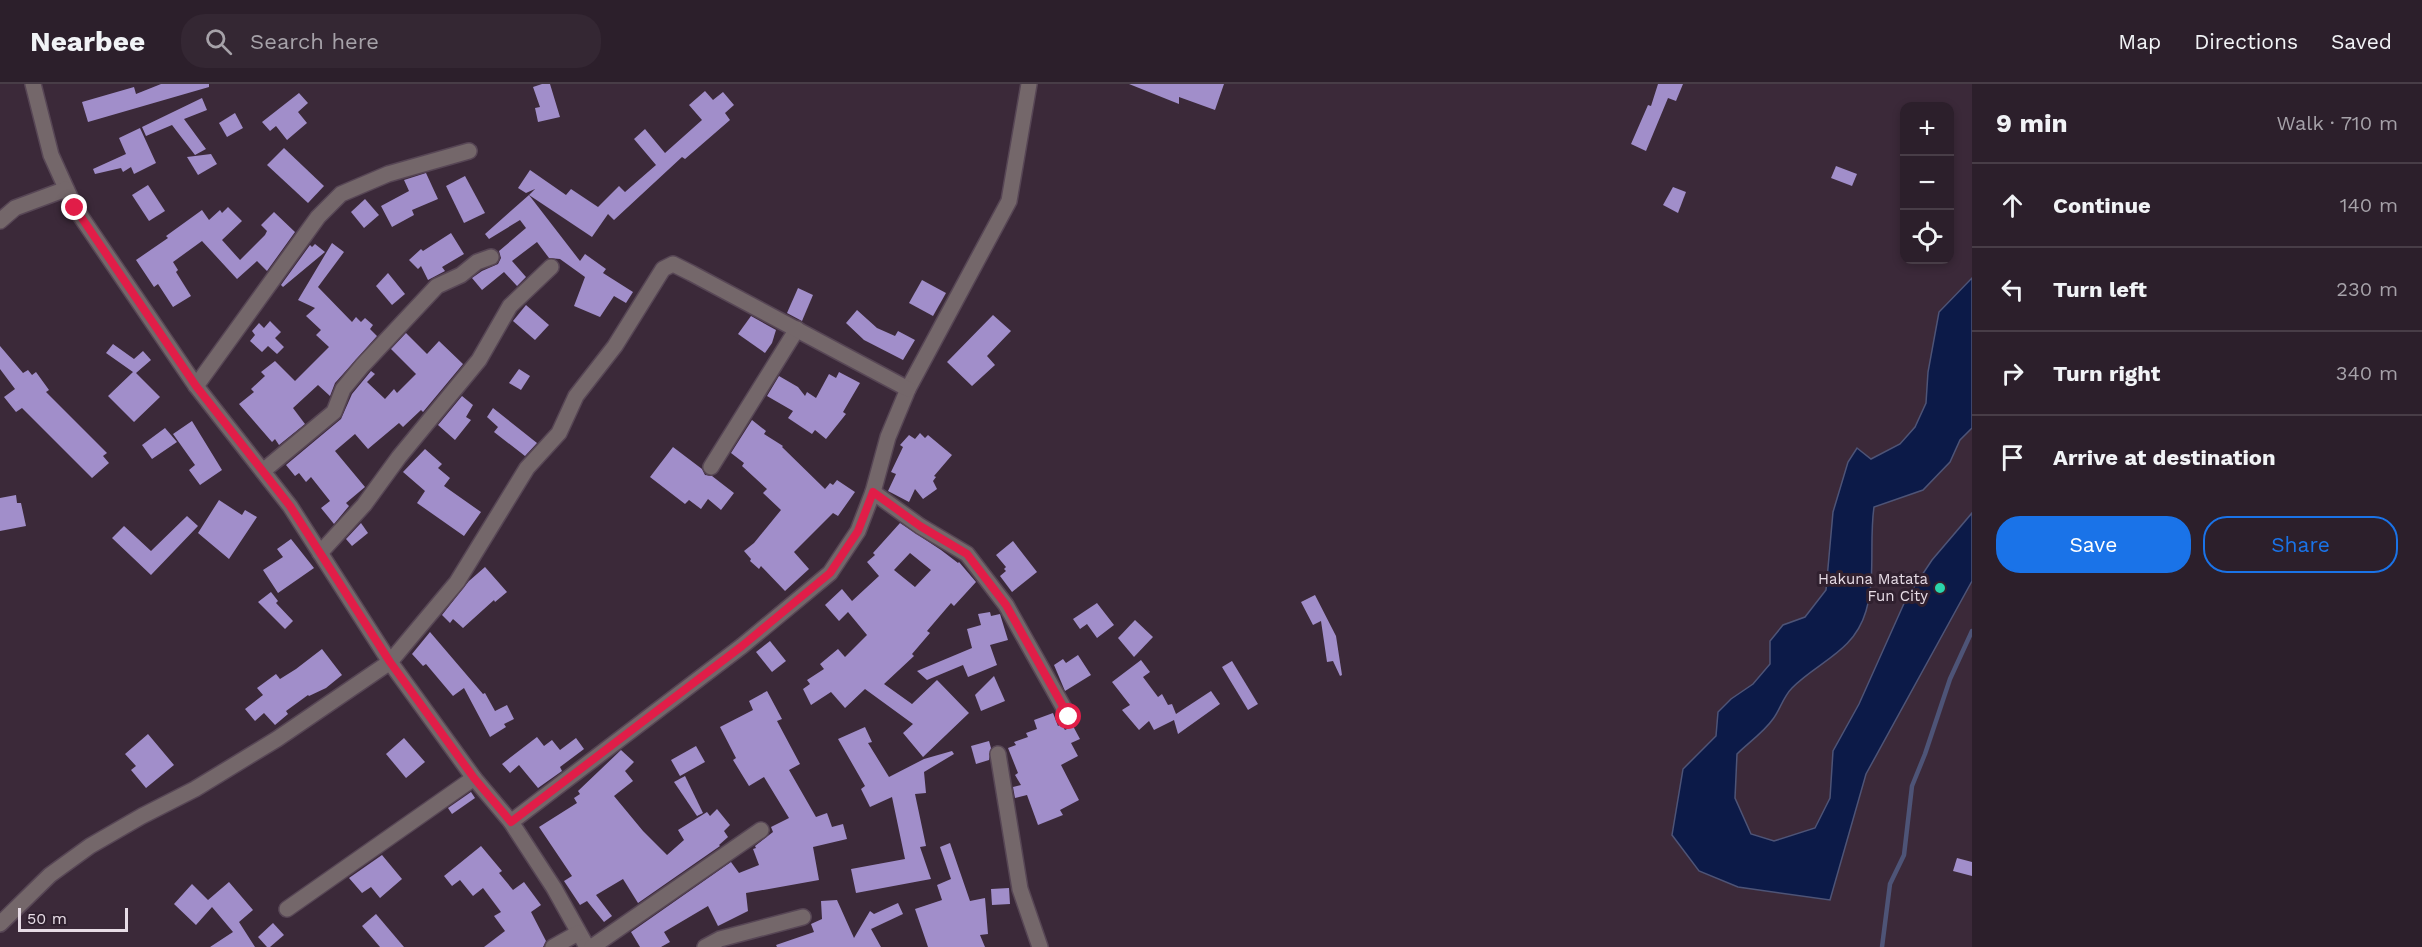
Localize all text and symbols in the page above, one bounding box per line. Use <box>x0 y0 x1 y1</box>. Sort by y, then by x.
search box <box>181 14 601 68</box>
text: Nearbee <box>30 25 145 58</box>
icon: search <box>202 25 235 58</box>
text: Search here <box>250 29 379 54</box>
text: Map <box>2118 29 2161 54</box>
text: Directions <box>2194 29 2298 54</box>
text: Saved <box>2331 29 2392 54</box>
map controls <box>1900 102 1954 264</box>
button: + <box>1900 102 1954 156</box>
text: 9 min <box>1996 108 2068 138</box>
text: Walk · 710 m <box>2277 111 2398 135</box>
button: − <box>1900 156 1954 210</box>
icon: ahead <box>1996 189 2029 222</box>
text: Continue <box>2053 193 2151 218</box>
text: 140 m <box>2340 193 2398 217</box>
route end <box>61 194 87 220</box>
button: locate <box>1900 210 1954 264</box>
icon: left <box>1996 273 2029 306</box>
text: Turn left <box>2053 277 2147 302</box>
text: 230 m <box>2336 277 2398 301</box>
icon: right <box>1996 357 2029 390</box>
text: Turn right <box>2053 361 2160 386</box>
text: 340 m <box>2336 361 2398 385</box>
icon: arrive <box>1996 441 2029 474</box>
text: Arrive at destination <box>2053 445 2276 470</box>
button: Save <box>1996 516 2191 573</box>
button: Share <box>2203 516 2398 573</box>
place label: Hakuna Matata Fun City <box>1818 570 1928 605</box>
marker: Hakuna Matata Fun City <box>1933 581 1947 595</box>
route start <box>1055 703 1081 729</box>
scale bar <box>18 905 128 932</box>
text: 50 m <box>27 909 67 928</box>

